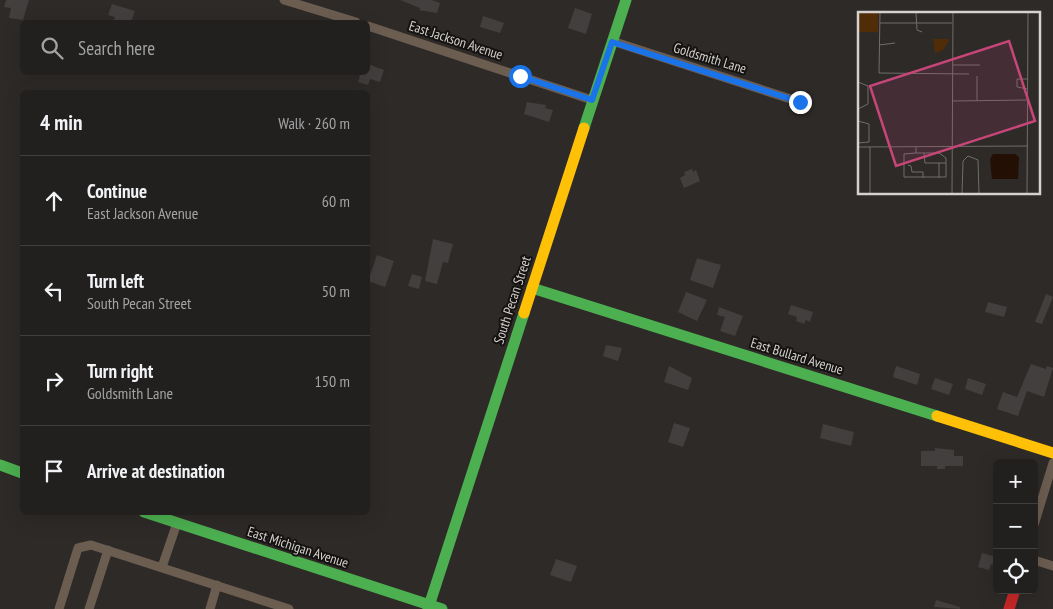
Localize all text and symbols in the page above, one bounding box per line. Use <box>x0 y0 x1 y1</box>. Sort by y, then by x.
inset map <box>858 12 1040 195</box>
street label: East Jackson Avenue <box>407 16 505 64</box>
search box <box>20 20 370 75</box>
icon: search <box>38 34 66 62</box>
text: Search here <box>78 36 155 60</box>
street label: Goldsmith Lane <box>671 38 749 78</box>
route start <box>509 65 532 88</box>
route end <box>789 91 812 114</box>
text: 4 min <box>40 109 82 136</box>
text: Walk · 260 m <box>278 113 350 133</box>
text: Continue <box>87 179 147 203</box>
icon: ahead <box>40 187 68 215</box>
text: 60 m <box>322 191 350 211</box>
text: East Jackson Avenue <box>87 203 198 223</box>
street label: South Pecan Street <box>489 254 535 346</box>
text: Turn left <box>87 269 144 293</box>
icon: left <box>40 277 68 305</box>
text: 50 m <box>322 281 350 301</box>
text: South Pecan Street <box>87 293 191 313</box>
street label: East Bullard Avenue <box>749 333 846 379</box>
text: Turn right <box>87 359 153 383</box>
icon: right <box>40 367 68 395</box>
text: 150 m <box>315 371 350 391</box>
text: Goldsmith Lane <box>87 383 173 403</box>
icon: arrive <box>40 457 68 485</box>
text: Arrive at destination <box>87 459 225 483</box>
map controls <box>993 459 1038 594</box>
button: + <box>993 459 1038 504</box>
button: − <box>993 504 1038 549</box>
street label: East Michigan Avenue <box>245 522 351 572</box>
button: locate <box>993 549 1038 594</box>

